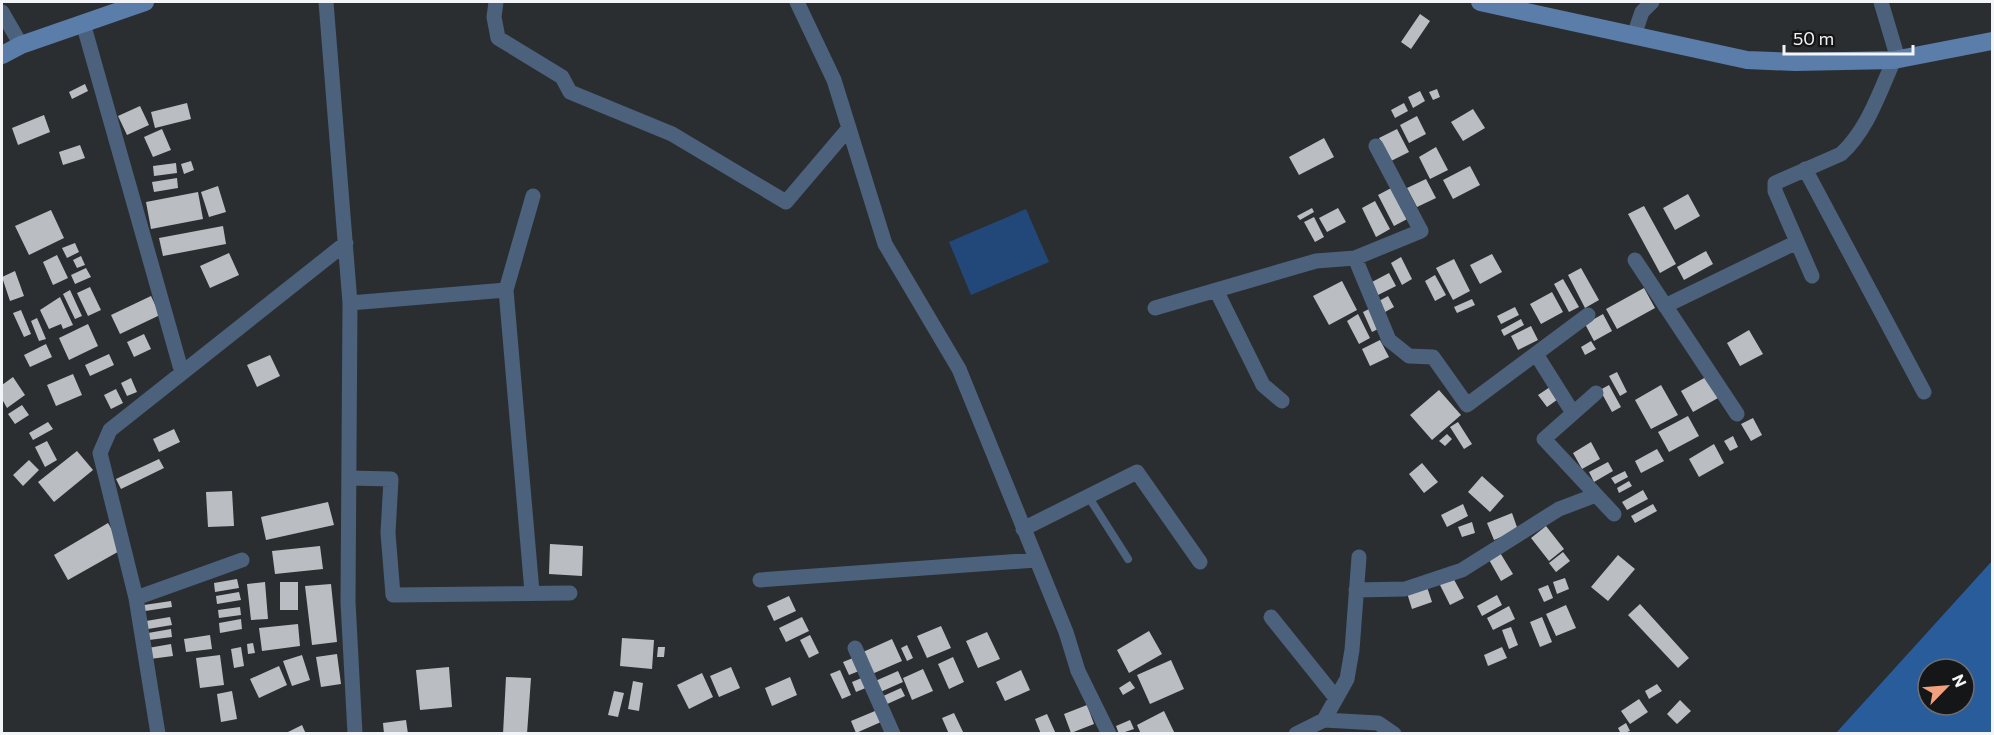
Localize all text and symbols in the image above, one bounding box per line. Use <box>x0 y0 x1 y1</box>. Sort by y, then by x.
scale bar <box>1784 18 1913 56</box>
text: 50 m <box>1793 27 1834 49</box>
north arrow <box>1916 657 1976 717</box>
text: N <box>1949 671 1971 690</box>

